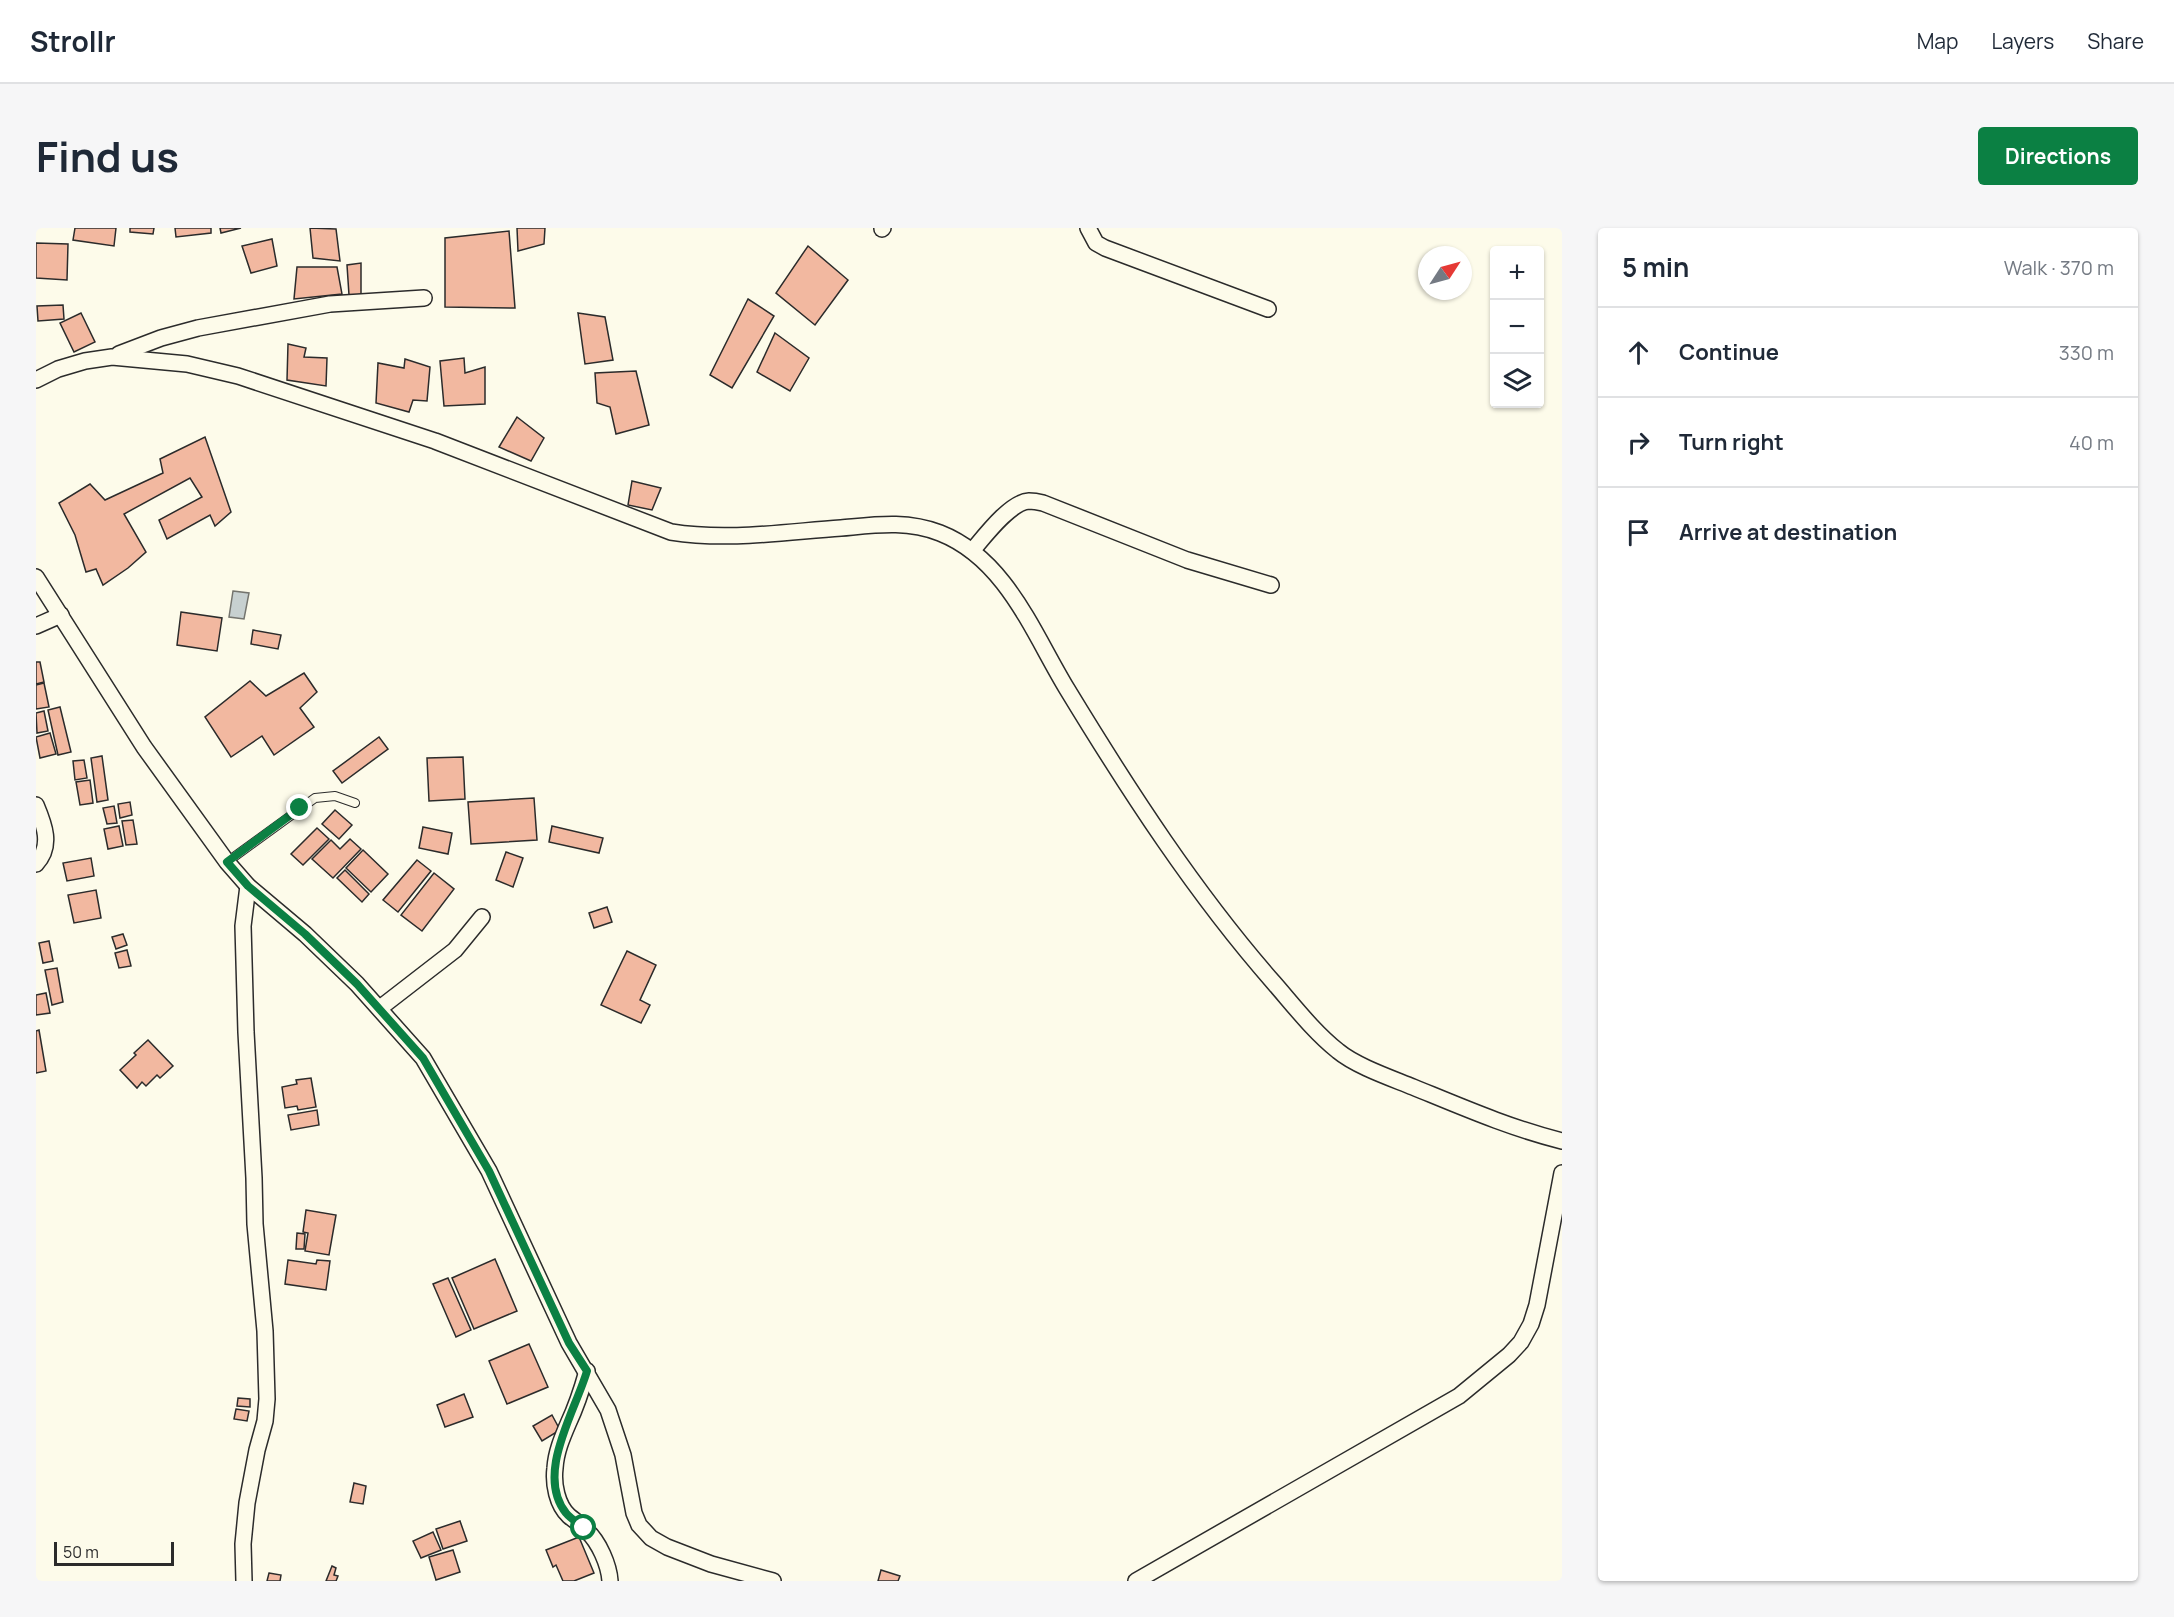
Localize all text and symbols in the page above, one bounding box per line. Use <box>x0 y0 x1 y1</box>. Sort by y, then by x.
text: Strollr <box>30 22 116 60</box>
text: Map <box>1917 27 1958 55</box>
text: Layers <box>1991 27 2054 55</box>
text: Share <box>2087 27 2144 55</box>
text: Find us <box>36 127 179 185</box>
button: Directions <box>1978 127 2138 185</box>
north arrow <box>1418 246 1472 300</box>
map controls <box>1490 246 1544 408</box>
button: + <box>1490 246 1544 300</box>
text: 5 min <box>1622 249 1689 285</box>
text: Walk · 370 m <box>2004 254 2114 281</box>
button: − <box>1490 300 1544 354</box>
icon: ahead <box>1622 336 1655 369</box>
text: Continue <box>1679 337 1779 367</box>
text: 330 m <box>2059 339 2114 366</box>
button: layers <box>1490 354 1544 408</box>
icon: right <box>1622 426 1655 459</box>
text: Turn right <box>1679 427 1784 457</box>
text: 40 m <box>2069 429 2114 456</box>
icon: arrive <box>1622 516 1655 549</box>
text: Arrive at destination <box>1679 517 1897 547</box>
route end <box>286 794 312 820</box>
route start <box>570 1514 596 1540</box>
scale bar <box>54 1539 174 1566</box>
text: 50 m <box>63 1541 99 1563</box>

